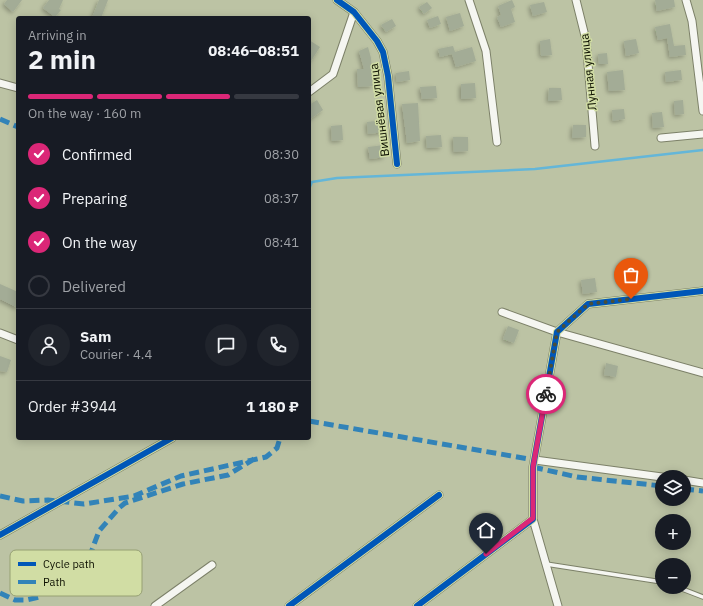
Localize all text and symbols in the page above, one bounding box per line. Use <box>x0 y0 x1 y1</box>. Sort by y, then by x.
text: Arriving in <box>28 27 87 44</box>
street label: Лунная улица <box>576 32 599 111</box>
text: 08:46–08:51 <box>208 41 299 60</box>
text: 2 min <box>28 42 96 76</box>
street label: Вишнёвая улица <box>366 62 392 157</box>
text: On the way · 160 m <box>28 105 141 122</box>
icon: check <box>28 143 50 165</box>
text: Confirmed <box>62 145 132 164</box>
text: 08:30 <box>264 146 299 163</box>
icon: check <box>28 187 50 209</box>
text: Preparing <box>62 189 127 208</box>
text: 08:37 <box>264 190 299 207</box>
icon: check <box>28 231 50 253</box>
text: On the way <box>62 233 137 252</box>
text: 08:41 <box>264 234 299 251</box>
pin <box>614 258 648 299</box>
icon: bag <box>620 264 642 286</box>
text: Delivered <box>62 277 126 296</box>
button: person <box>28 324 70 366</box>
button: chat <box>205 324 247 366</box>
button: phone <box>257 324 299 366</box>
text: Sam <box>80 327 111 346</box>
text: Courier · 4.4 <box>80 346 152 363</box>
courier <box>526 374 566 414</box>
icon: bike <box>535 383 557 405</box>
text: Order #3944 <box>28 397 117 416</box>
text: 1 180 ₽ <box>246 397 299 416</box>
map controls <box>655 470 691 594</box>
button: layers <box>655 470 691 506</box>
pin <box>469 513 503 554</box>
button: + <box>655 514 691 550</box>
icon: home <box>475 519 497 541</box>
legend <box>10 550 142 596</box>
text: Cycle path <box>43 557 95 571</box>
button: − <box>655 558 691 594</box>
text: Path <box>43 575 66 589</box>

